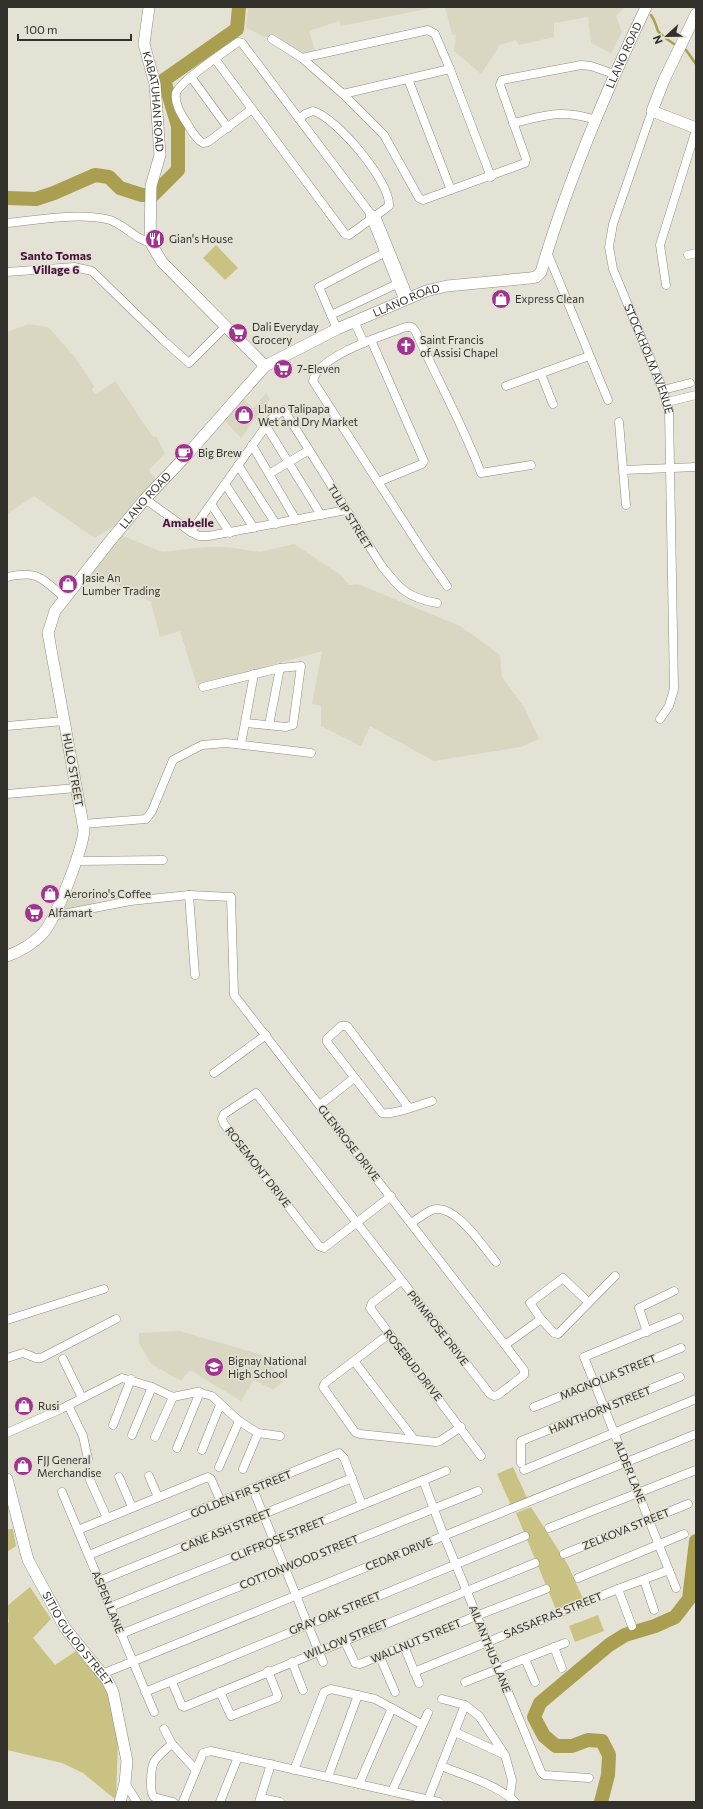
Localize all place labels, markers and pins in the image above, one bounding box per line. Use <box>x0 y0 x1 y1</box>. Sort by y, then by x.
restaurant icon: Gian's House <box>144 228 166 250</box>
place label: Gian's House <box>169 232 233 245</box>
shop icon: Express Clean <box>490 288 512 310</box>
place label: Express Clean <box>515 292 584 305</box>
place label: Dali Everyday Grocery <box>252 320 319 346</box>
supermarket icon: Dali Everyday Grocery <box>227 322 249 344</box>
place label: Saint Francis of Assisi Chapel <box>420 333 498 359</box>
church icon: Saint Francis of Assisi Chapel <box>395 335 417 357</box>
supermarket icon: 7-Eleven <box>272 358 294 380</box>
place label: 7-Eleven <box>297 362 340 375</box>
place label: Llano Talipapa Wet and Dry Market <box>258 402 359 428</box>
shop icon: Llano Talipapa Wet and Dry Market <box>233 404 255 426</box>
cafe icon: Big Brew <box>173 442 195 464</box>
place label: Big Brew <box>198 446 242 459</box>
place label: Jasie An Lumber Trading <box>82 571 161 597</box>
shop icon: Jasie An Lumber Trading <box>57 573 79 595</box>
shop icon: Aerorino's Coffee <box>39 883 61 905</box>
place label: Aerorino's Coffee <box>64 887 151 900</box>
supermarket icon: Alfamart <box>23 902 45 924</box>
place label: Alfamart <box>48 906 93 919</box>
place label: Bignay National High School <box>228 1354 306 1380</box>
school or university icon: Bignay National High School <box>203 1356 225 1378</box>
shop icon: Rusi <box>13 1395 35 1417</box>
place label: Rusi <box>38 1399 59 1412</box>
place label: FJJ General Merchandise <box>37 1453 101 1479</box>
shop icon: FJJ General Merchandise <box>12 1455 34 1477</box>

